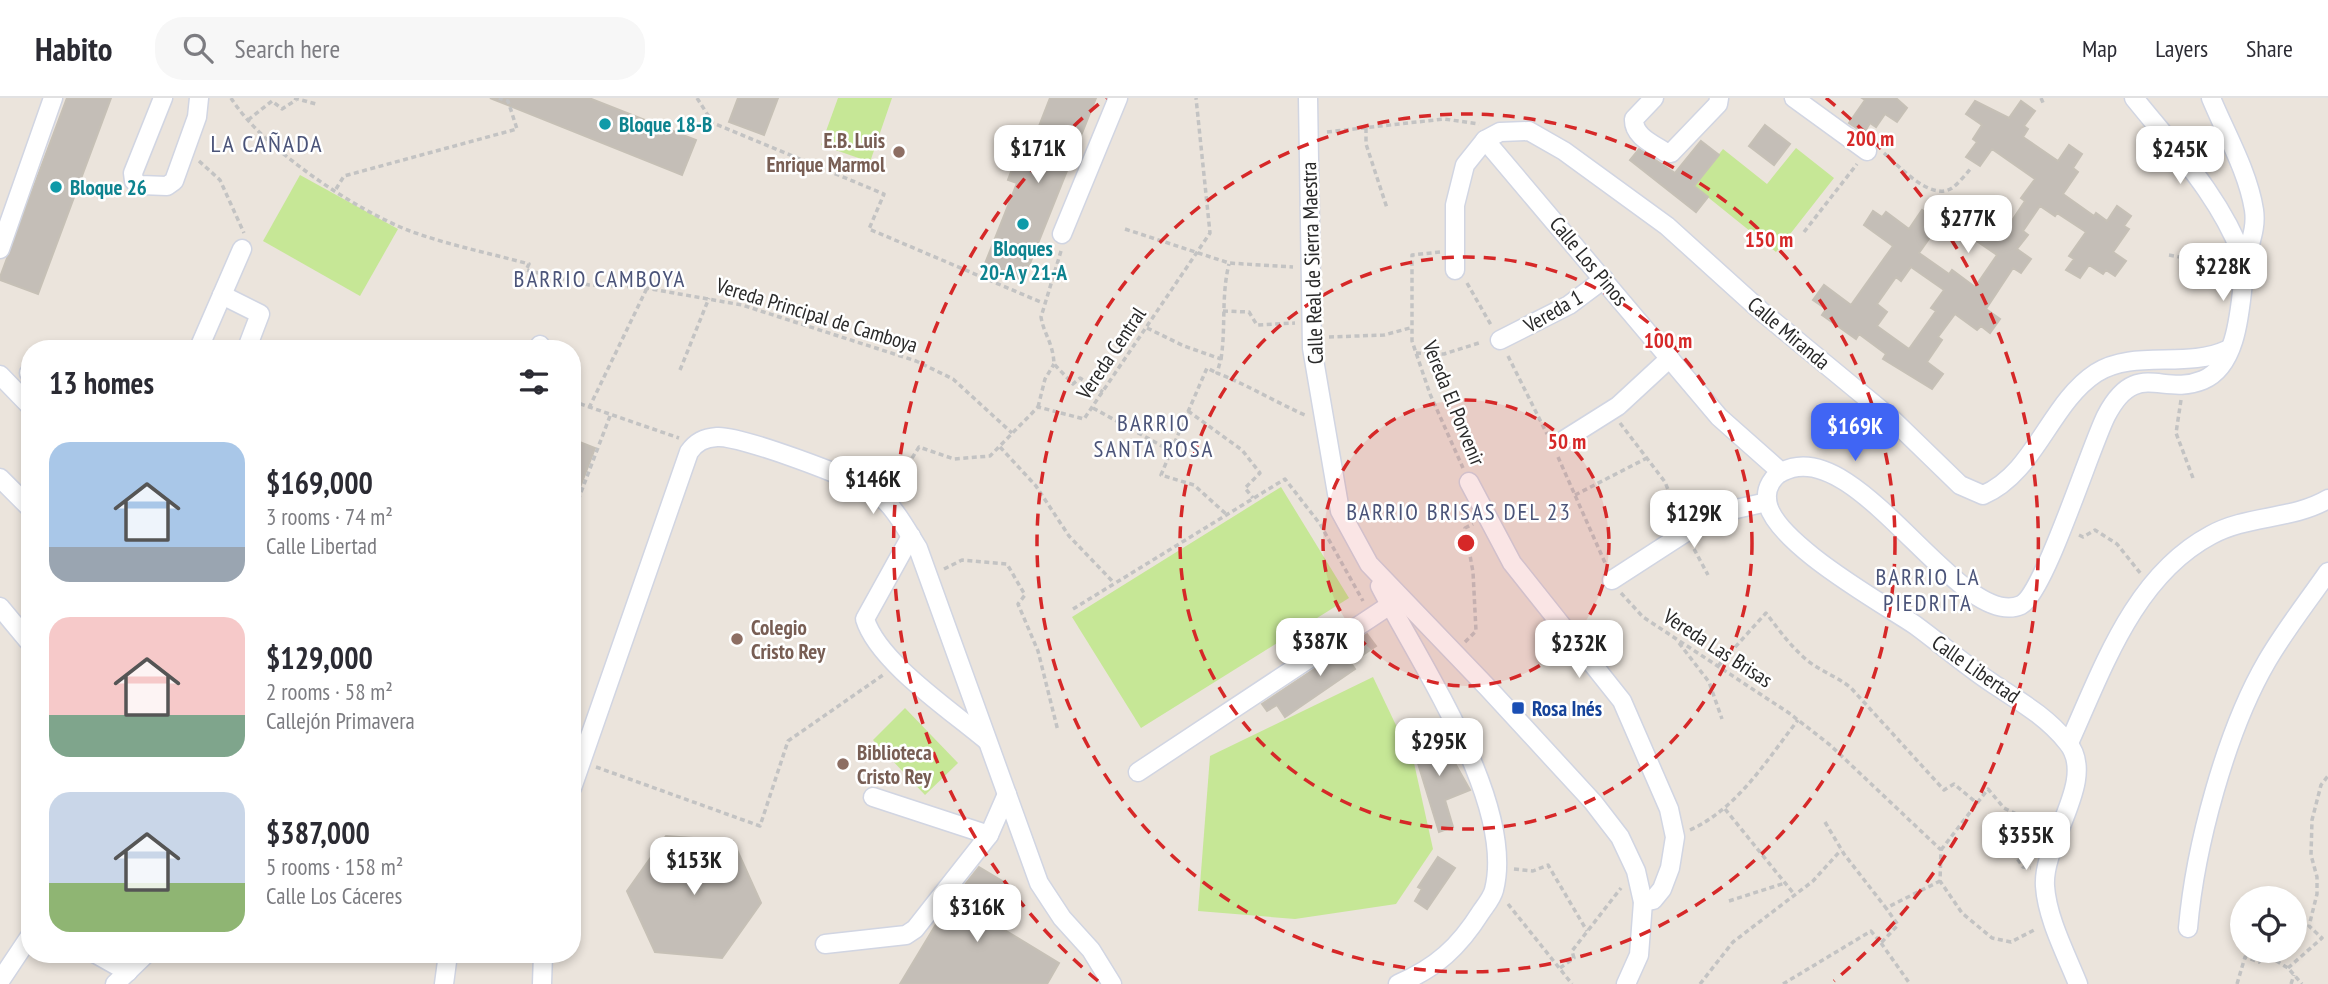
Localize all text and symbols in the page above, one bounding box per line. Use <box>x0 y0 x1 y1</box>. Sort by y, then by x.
search box <box>155 17 645 80</box>
text: Habito <box>35 27 113 70</box>
icon: search <box>179 29 217 67</box>
text: Search here <box>235 32 340 65</box>
text: Map <box>2082 33 2117 64</box>
text: Layers <box>2155 33 2208 64</box>
text: Share <box>2246 33 2293 64</box>
place label: Bloque 18-B <box>619 111 712 138</box>
marker: Bloque 18-B <box>597 116 613 132</box>
text: 200 m <box>1846 125 1894 152</box>
pin: $171K <box>989 126 1087 185</box>
pin: $245K <box>2131 126 2229 186</box>
place label: E.B. Luis Enrique Marmol <box>767 127 886 178</box>
district label: LA CAÑADA <box>210 128 324 159</box>
text: $171K <box>1010 133 1066 162</box>
text: $245K <box>2152 134 2208 163</box>
marker: E.B. Luis Enrique Marmol <box>891 144 907 160</box>
street label: Calle Real de Sierra Maestra <box>1295 161 1329 365</box>
place label: Bloque 26 <box>70 174 147 201</box>
marker: Bloque 26 <box>48 179 64 195</box>
pin: $277K <box>1919 195 2017 255</box>
text: $277K <box>1940 203 1996 232</box>
street label: Calle Los Pinos <box>1544 211 1634 311</box>
marker: Bloques 20-A y 21-A <box>1015 216 1031 232</box>
text: 150 m <box>1745 226 1793 253</box>
place label: Bloques 20-A y 21-A <box>979 235 1068 286</box>
pin: $228K <box>2174 244 2272 303</box>
text: $228K <box>2195 251 2251 280</box>
district label: BARRIO CAMBOYA <box>514 264 686 293</box>
street label: Vereda Principal de Camboya <box>712 271 921 358</box>
street label: Vereda 1 <box>1518 284 1587 339</box>
street label: Calle Miranda <box>1742 291 1836 375</box>
street label: Vereda Central <box>1070 302 1152 405</box>
text: 100 m <box>1644 327 1692 354</box>
street label: Vereda El Porvenir <box>1416 336 1491 470</box>
text: 13 homes <box>49 363 154 402</box>
icon: filters <box>515 363 553 401</box>
pin: $169K <box>1806 404 1904 463</box>
district label: BARRIO SANTA ROSA <box>1094 408 1214 463</box>
text: $169K <box>1827 411 1883 440</box>
text: 50 m <box>1548 428 1586 455</box>
pin: $146K <box>824 456 922 516</box>
text: $169,000 <box>266 463 373 502</box>
text: $146K <box>845 464 901 493</box>
icon: home <box>105 470 189 554</box>
pin: $129K <box>1645 490 1743 550</box>
district label: BARRIO BRISAS DEL 23 <box>1346 497 1572 526</box>
text: $129K <box>1666 498 1722 527</box>
text: 3 rooms · 74 m² <box>266 502 393 531</box>
text: Calle Libertad <box>266 531 377 560</box>
centre of rings <box>1454 531 1478 555</box>
district label: BARRIO LA PIEDRITA <box>1875 562 1981 617</box>
street label: Vereda Las Brisas <box>1657 602 1778 693</box>
place label: Colegio Cristo Rey <box>751 614 826 665</box>
pin: $387K <box>1271 618 1369 678</box>
pin: $232K <box>1530 620 1628 680</box>
text: $387K <box>1292 626 1348 655</box>
text: $232K <box>1551 628 1607 657</box>
street label: Calle Libertad <box>1927 629 2025 709</box>
marker: Colegio Cristo Rey <box>729 631 745 647</box>
text: $129,000 <box>266 638 373 677</box>
icon: home <box>105 645 189 729</box>
text: 2 rooms · 58 m² <box>266 677 393 706</box>
place label: Rosa Inés <box>1532 695 1602 722</box>
marker: Rosa Inés <box>1510 700 1526 716</box>
text: Callejón Primavera <box>266 706 415 735</box>
pin: $295K <box>1390 718 1488 778</box>
text: $295K <box>1411 726 1467 755</box>
place label: Biblioteca Cristo Rey <box>857 739 932 790</box>
marker: Biblioteca Cristo Rey <box>835 756 851 772</box>
pin: $355K <box>1977 812 2075 872</box>
text: $387,000 <box>266 813 370 852</box>
icon: home <box>105 820 189 904</box>
text: $355K <box>1998 820 2054 849</box>
pin: $153K <box>645 838 743 897</box>
text: $153K <box>666 845 722 874</box>
text: 5 rooms · 158 m² <box>266 852 403 881</box>
text: Calle Los Cáceres <box>266 881 402 910</box>
pin: $316K <box>928 884 1026 944</box>
map controls <box>2230 886 2307 963</box>
button: locate <box>2230 886 2307 963</box>
text: $316K <box>949 892 1005 921</box>

